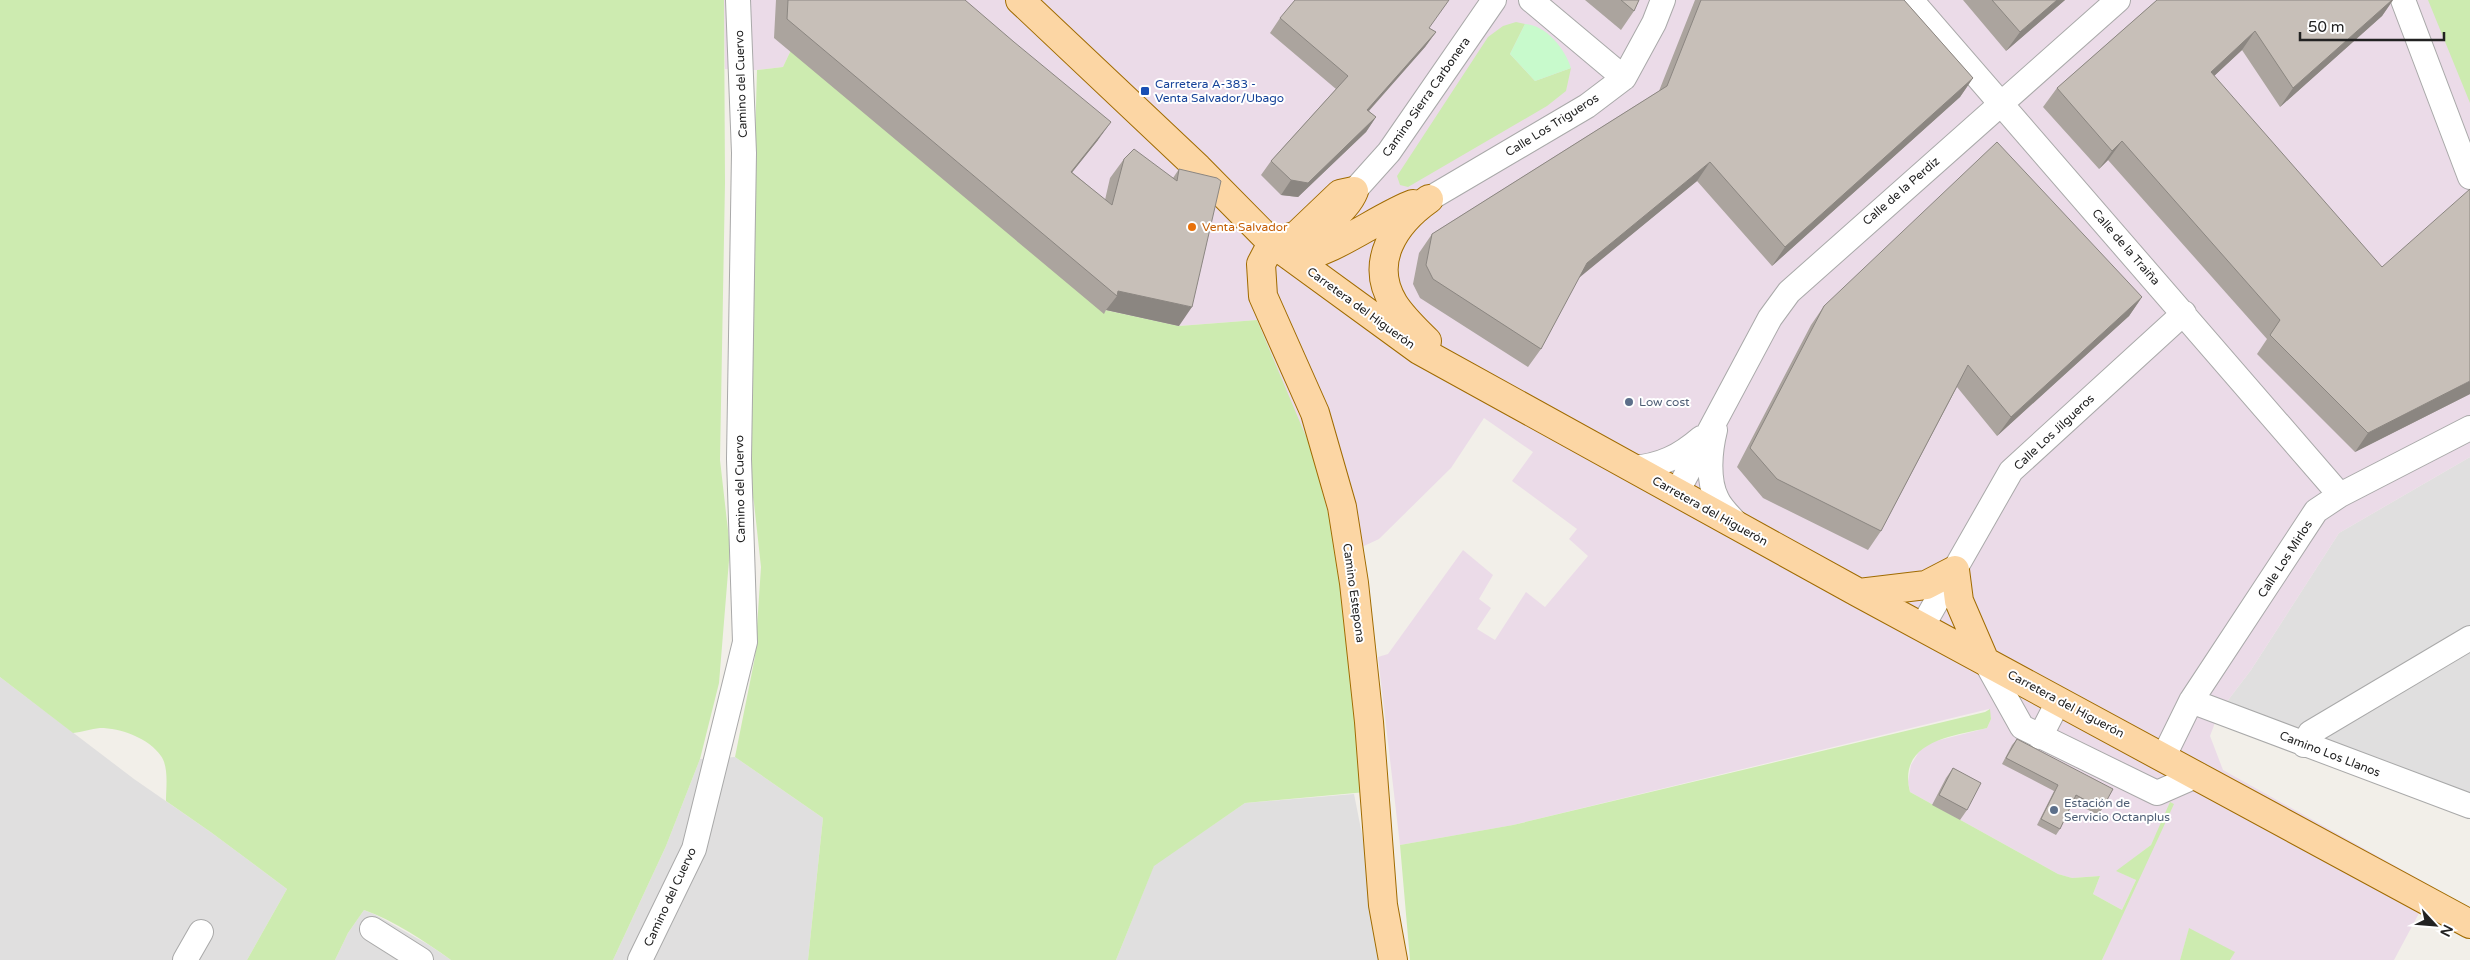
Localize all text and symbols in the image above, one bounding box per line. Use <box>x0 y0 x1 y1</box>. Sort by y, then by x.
scale bar <box>2300 10 2444 42</box>
text: 50 m <box>2308 18 2345 36</box>
street label: Camino del Cuervo <box>732 30 750 138</box>
street label: Camino Sierra Carbonera <box>1379 34 1473 160</box>
place label: Carretera A-383 - Venta Salvador/Ubago <box>1155 77 1284 105</box>
marker: Carretera A-383 - Venta Salvador/Ubago <box>1139 85 1151 97</box>
street label: Calle Los Trigueros <box>1503 90 1601 159</box>
street label: Calle de la Perdiz <box>1860 154 1942 228</box>
street label: Calle de la Traiña <box>2089 206 2163 288</box>
place label: Venta Salvador <box>1202 220 1288 234</box>
marker: Venta Salvador <box>1186 221 1198 233</box>
street label: Carretera del Higuerón <box>1304 264 1418 352</box>
street label: Calle Los Jilgueros <box>2011 391 2097 473</box>
place label: Low cost <box>1639 395 1690 409</box>
marker: Low cost <box>1623 396 1635 408</box>
street label: Camino del Cuervo <box>732 435 748 543</box>
street label: Carretera del Higuerón <box>1650 473 1770 549</box>
street label: Calle Los Mirlos <box>2255 518 2315 600</box>
street label: Camino Estepona <box>1340 542 1368 644</box>
street label: Carretera del Higuerón <box>2005 667 2127 741</box>
street label: Camino Los Llanos <box>2278 728 2383 780</box>
place label: Estación de Servicio Octanplus <box>2064 796 2170 824</box>
marker: Estación de Servicio Octanplus <box>2048 804 2060 816</box>
street label: Camino del Cuervo <box>641 845 699 949</box>
north arrow <box>2410 900 2460 950</box>
text: N <box>2436 922 2456 939</box>

